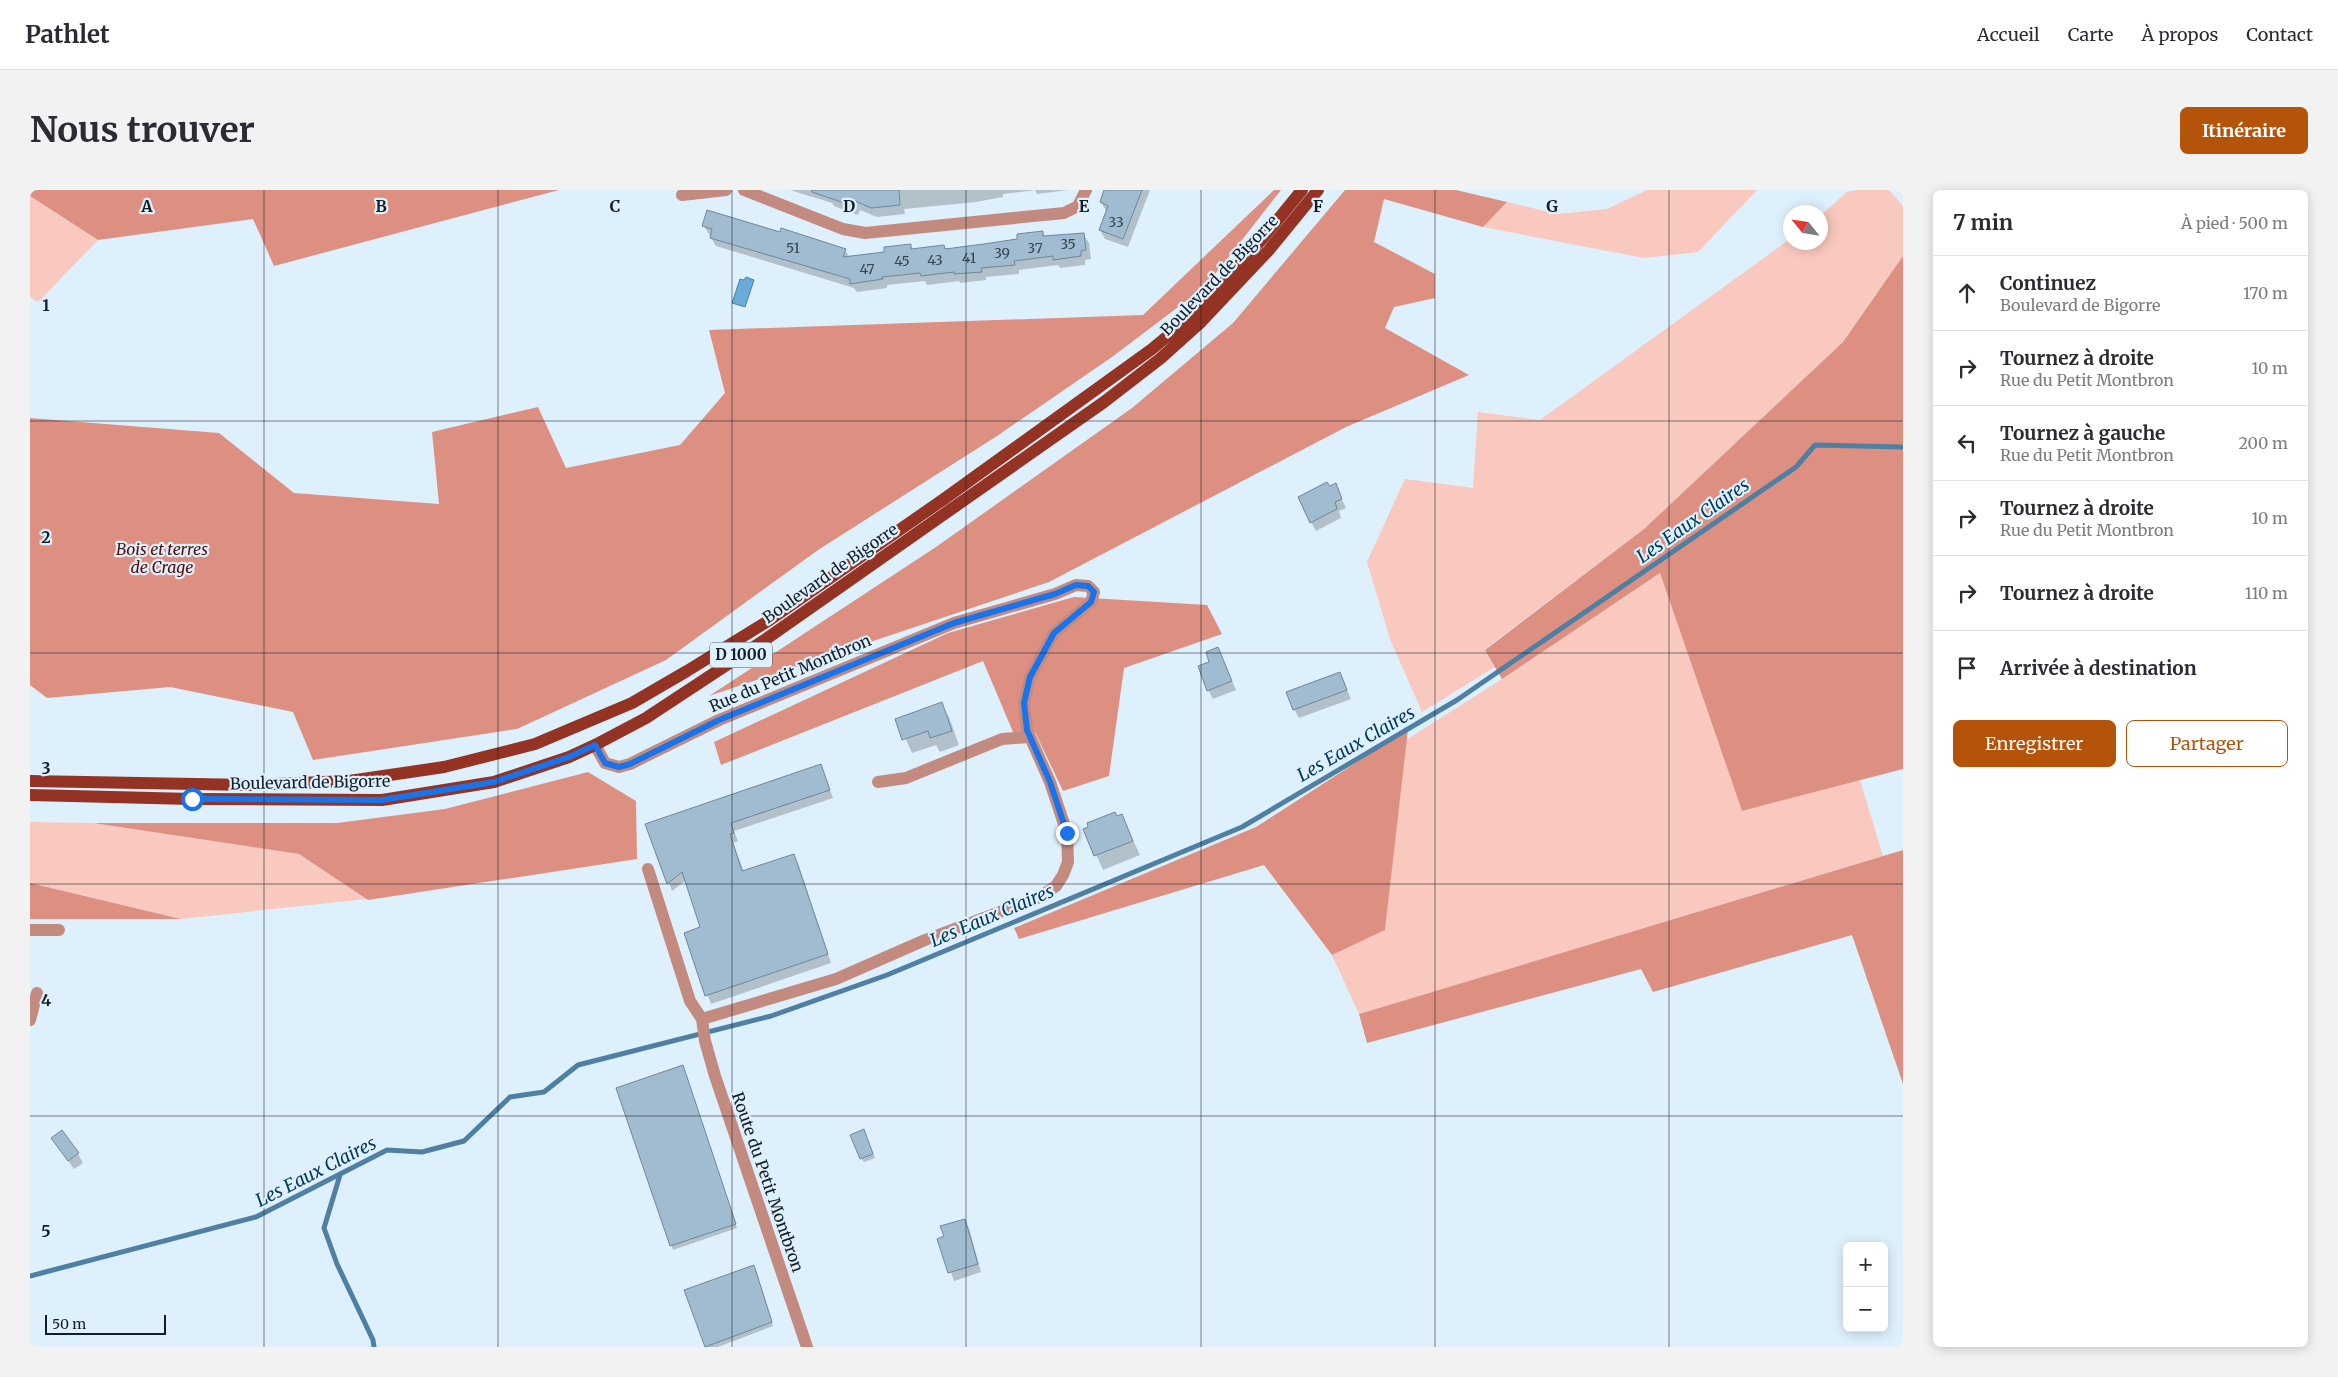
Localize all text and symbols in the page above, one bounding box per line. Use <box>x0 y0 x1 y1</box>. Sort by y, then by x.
text: Pathlet <box>25 19 110 50</box>
text: Accueil <box>1977 23 2040 46</box>
text: Carte <box>2068 23 2113 46</box>
text: À propos <box>2141 23 2218 46</box>
text: Contact <box>2246 23 2313 46</box>
button: Itinéraire <box>2180 107 2308 154</box>
text: Nous trouver <box>30 108 255 152</box>
text: A <box>140 196 153 216</box>
text: B <box>375 196 387 216</box>
text: C <box>610 196 620 216</box>
text: D <box>843 196 855 216</box>
text: E <box>1079 196 1090 216</box>
text: F <box>1313 196 1323 216</box>
text: G <box>1546 196 1558 216</box>
north arrow <box>1783 205 1828 250</box>
text: 7 min <box>1953 209 2013 236</box>
street label: Boulevard de Bigorre <box>1156 210 1282 340</box>
house number: 33 <box>1108 213 1124 231</box>
text: À pied · 500 m <box>2181 213 2288 233</box>
house number: 35 <box>1060 235 1076 253</box>
house number: 51 <box>786 239 800 257</box>
house number: 37 <box>1027 239 1043 257</box>
house number: 39 <box>994 244 1010 262</box>
house number: 41 <box>962 249 976 267</box>
house number: 43 <box>927 251 943 269</box>
house number: 45 <box>894 252 910 270</box>
house number: 47 <box>859 260 875 278</box>
text: Continuez <box>2000 271 2096 295</box>
icon: ahead <box>1953 279 1981 307</box>
text: 170 m <box>2243 283 2288 303</box>
text: 1 <box>42 295 50 315</box>
text: Boulevard de Bigorre <box>2000 295 2160 315</box>
text: Tournez à droite <box>2000 346 2154 370</box>
icon: right <box>1953 354 1981 382</box>
text: 10 m <box>2251 358 2288 378</box>
text: Rue du Petit Montbron <box>2000 370 2174 390</box>
text: Tournez à gauche <box>2000 421 2165 445</box>
icon: left <box>1953 429 1981 457</box>
text: 200 m <box>2238 433 2288 453</box>
text: Rue du Petit Montbron <box>2000 445 2174 465</box>
water label: Les Eaux Claires <box>1632 473 1753 568</box>
text: Tournez à droite <box>2000 496 2154 520</box>
icon: right <box>1953 504 1981 532</box>
text: 10 m <box>2251 508 2288 528</box>
street label: Boulevard de Bigorre <box>759 519 901 627</box>
text: Rue du Petit Montbron <box>2000 520 2174 540</box>
text: 2 <box>41 527 51 547</box>
park label: Bois et terres de Crage <box>116 539 208 577</box>
icon: right <box>1953 579 1981 607</box>
text: Tournez à droite <box>2000 581 2154 605</box>
text: 110 m <box>2245 583 2288 603</box>
street label: Rue du Petit Montbron <box>706 630 874 716</box>
road number: D 1000 <box>710 642 772 668</box>
icon: arrive <box>1953 654 1981 682</box>
text: Arrivée à destination <box>2000 656 2197 680</box>
water label: Les Eaux Claires <box>1293 701 1419 787</box>
button: Enregistrer <box>1953 720 2116 767</box>
button: Partager <box>2126 720 2288 767</box>
text: 3 <box>41 758 51 778</box>
street label: Boulevard de Bigorre <box>230 771 390 793</box>
route start <box>181 788 204 811</box>
route end <box>1056 822 1079 845</box>
water label: Les Eaux Claires <box>926 879 1057 952</box>
text: 4 <box>41 990 51 1010</box>
street label: Route du Petit Montbron <box>728 1089 808 1275</box>
water label: Les Eaux Claires <box>252 1131 380 1212</box>
text: 5 <box>41 1221 51 1241</box>
map controls <box>1843 1242 1888 1332</box>
button: + <box>1843 1242 1888 1287</box>
button: − <box>1843 1287 1888 1332</box>
scale bar <box>45 1312 166 1335</box>
text: 50 m <box>52 1315 86 1333</box>

